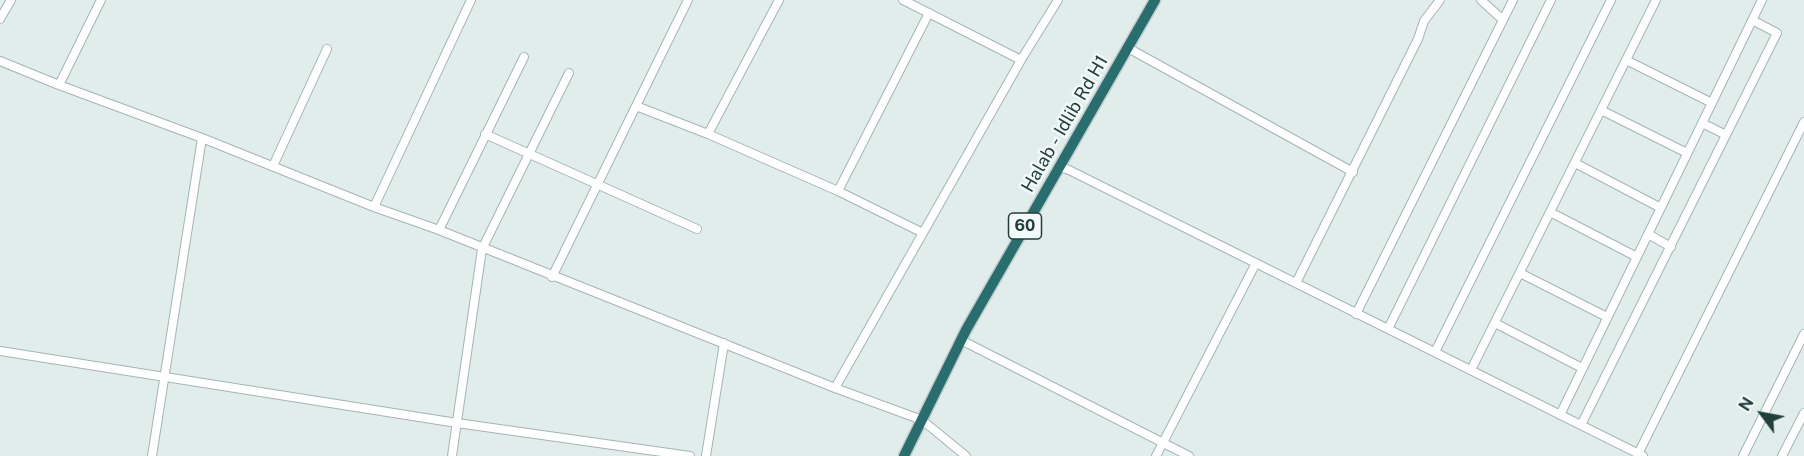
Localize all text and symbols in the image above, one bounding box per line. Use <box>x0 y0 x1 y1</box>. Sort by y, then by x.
street label: Halab - Idlib Rd H1 <box>1017 52 1113 196</box>
road number: 60 <box>1008 213 1042 239</box>
north arrow <box>1732 384 1792 444</box>
text: N <box>1735 394 1758 415</box>

